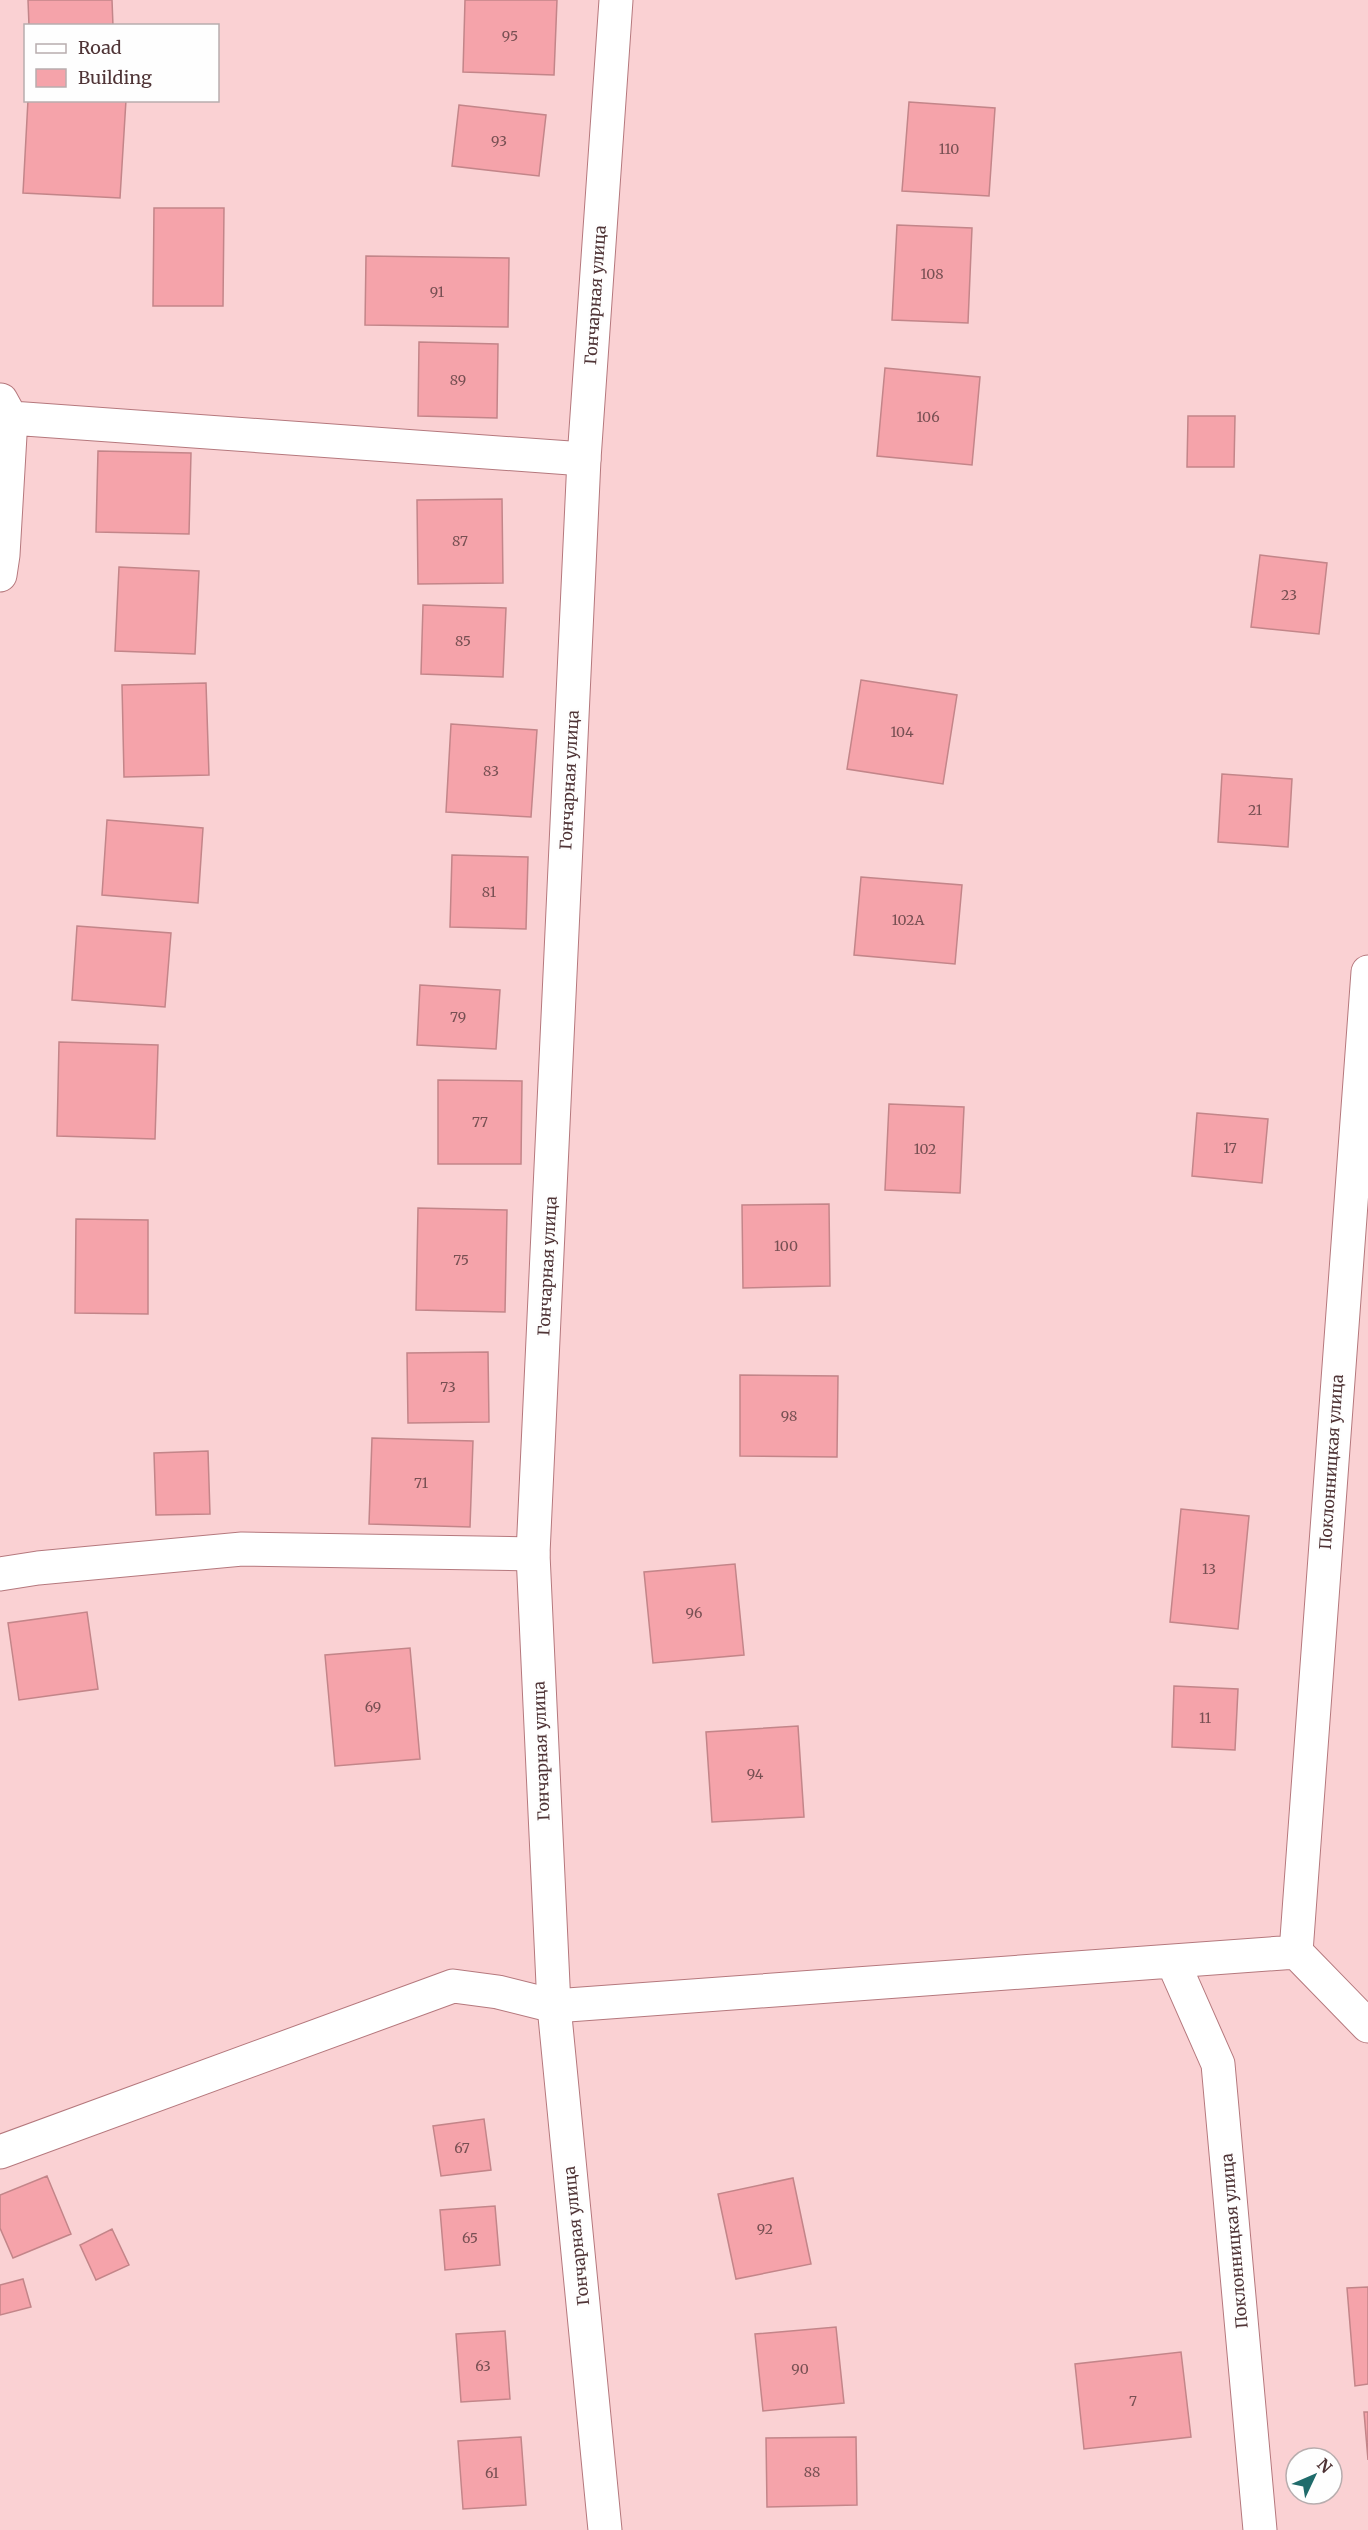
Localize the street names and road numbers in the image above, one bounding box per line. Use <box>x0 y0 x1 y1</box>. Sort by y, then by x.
street label: Гончарная улица <box>580 224 610 365</box>
street label: Гончарная улица <box>555 709 583 850</box>
street label: Гончарная улица <box>533 1195 561 1336</box>
street label: Поклонницкая улица <box>1315 1373 1347 1550</box>
street label: Гончарная улица <box>529 1680 553 1821</box>
street label: Поклонницкая улица <box>1216 2152 1252 2329</box>
street label: Гончарная улица <box>559 2165 593 2307</box>

